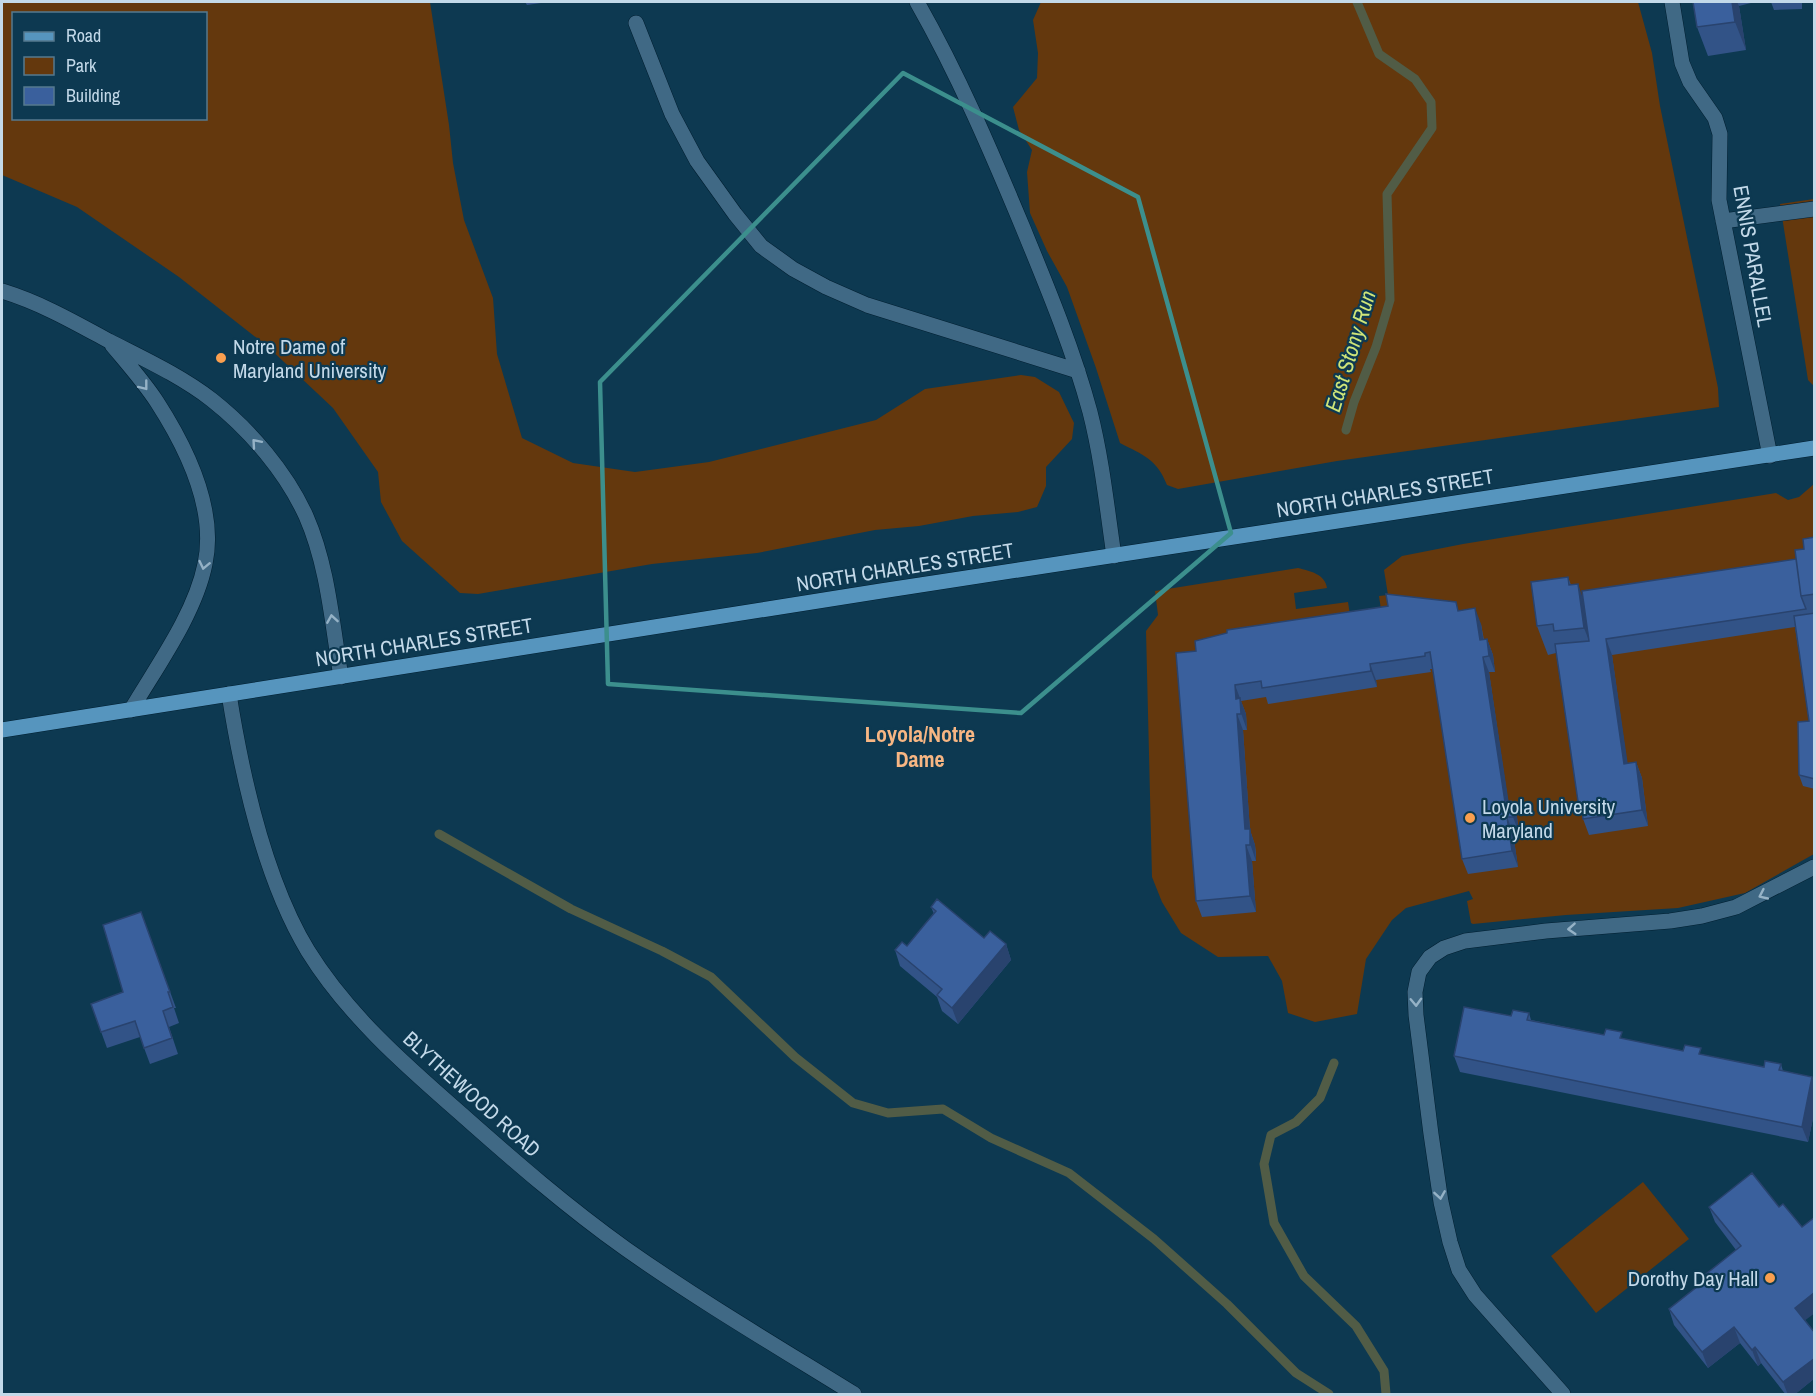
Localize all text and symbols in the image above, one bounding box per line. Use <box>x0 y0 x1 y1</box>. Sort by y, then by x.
legend <box>12 12 207 120</box>
text: Road <box>66 23 101 48</box>
text: Park <box>66 53 97 78</box>
text: Building <box>66 83 121 108</box>
street label: ENNIS PARALLEL <box>1726 183 1780 329</box>
water label: East Stony Run <box>1317 287 1383 415</box>
place label: Notre Dame of Maryland University <box>233 332 387 385</box>
marker: Notre Dame of Maryland University <box>214 351 228 365</box>
one-way arrow <box>137 379 148 390</box>
one-way arrow <box>252 440 263 450</box>
street label: NORTH CHARLES STREET <box>1274 461 1496 525</box>
street label: NORTH CHARLES STREET <box>794 535 1016 599</box>
one-way arrow <box>198 560 211 570</box>
street label: NORTH CHARLES STREET <box>313 610 535 674</box>
one-way arrow <box>326 614 338 624</box>
district label: Loyola/Notre Dame <box>865 719 975 774</box>
place label: Loyola University Maryland <box>1482 792 1615 845</box>
marker: Loyola University Maryland <box>1463 811 1477 825</box>
one-way arrow <box>1758 887 1769 899</box>
one-way arrow <box>1568 922 1577 935</box>
one-way arrow <box>1409 997 1422 1006</box>
street label: BLYTHEWOOD ROAD <box>397 1024 547 1164</box>
one-way arrow <box>1434 1190 1446 1199</box>
place label: Dorothy Day Hall <box>1628 1264 1758 1293</box>
marker: Dorothy Day Hall <box>1763 1271 1777 1285</box>

